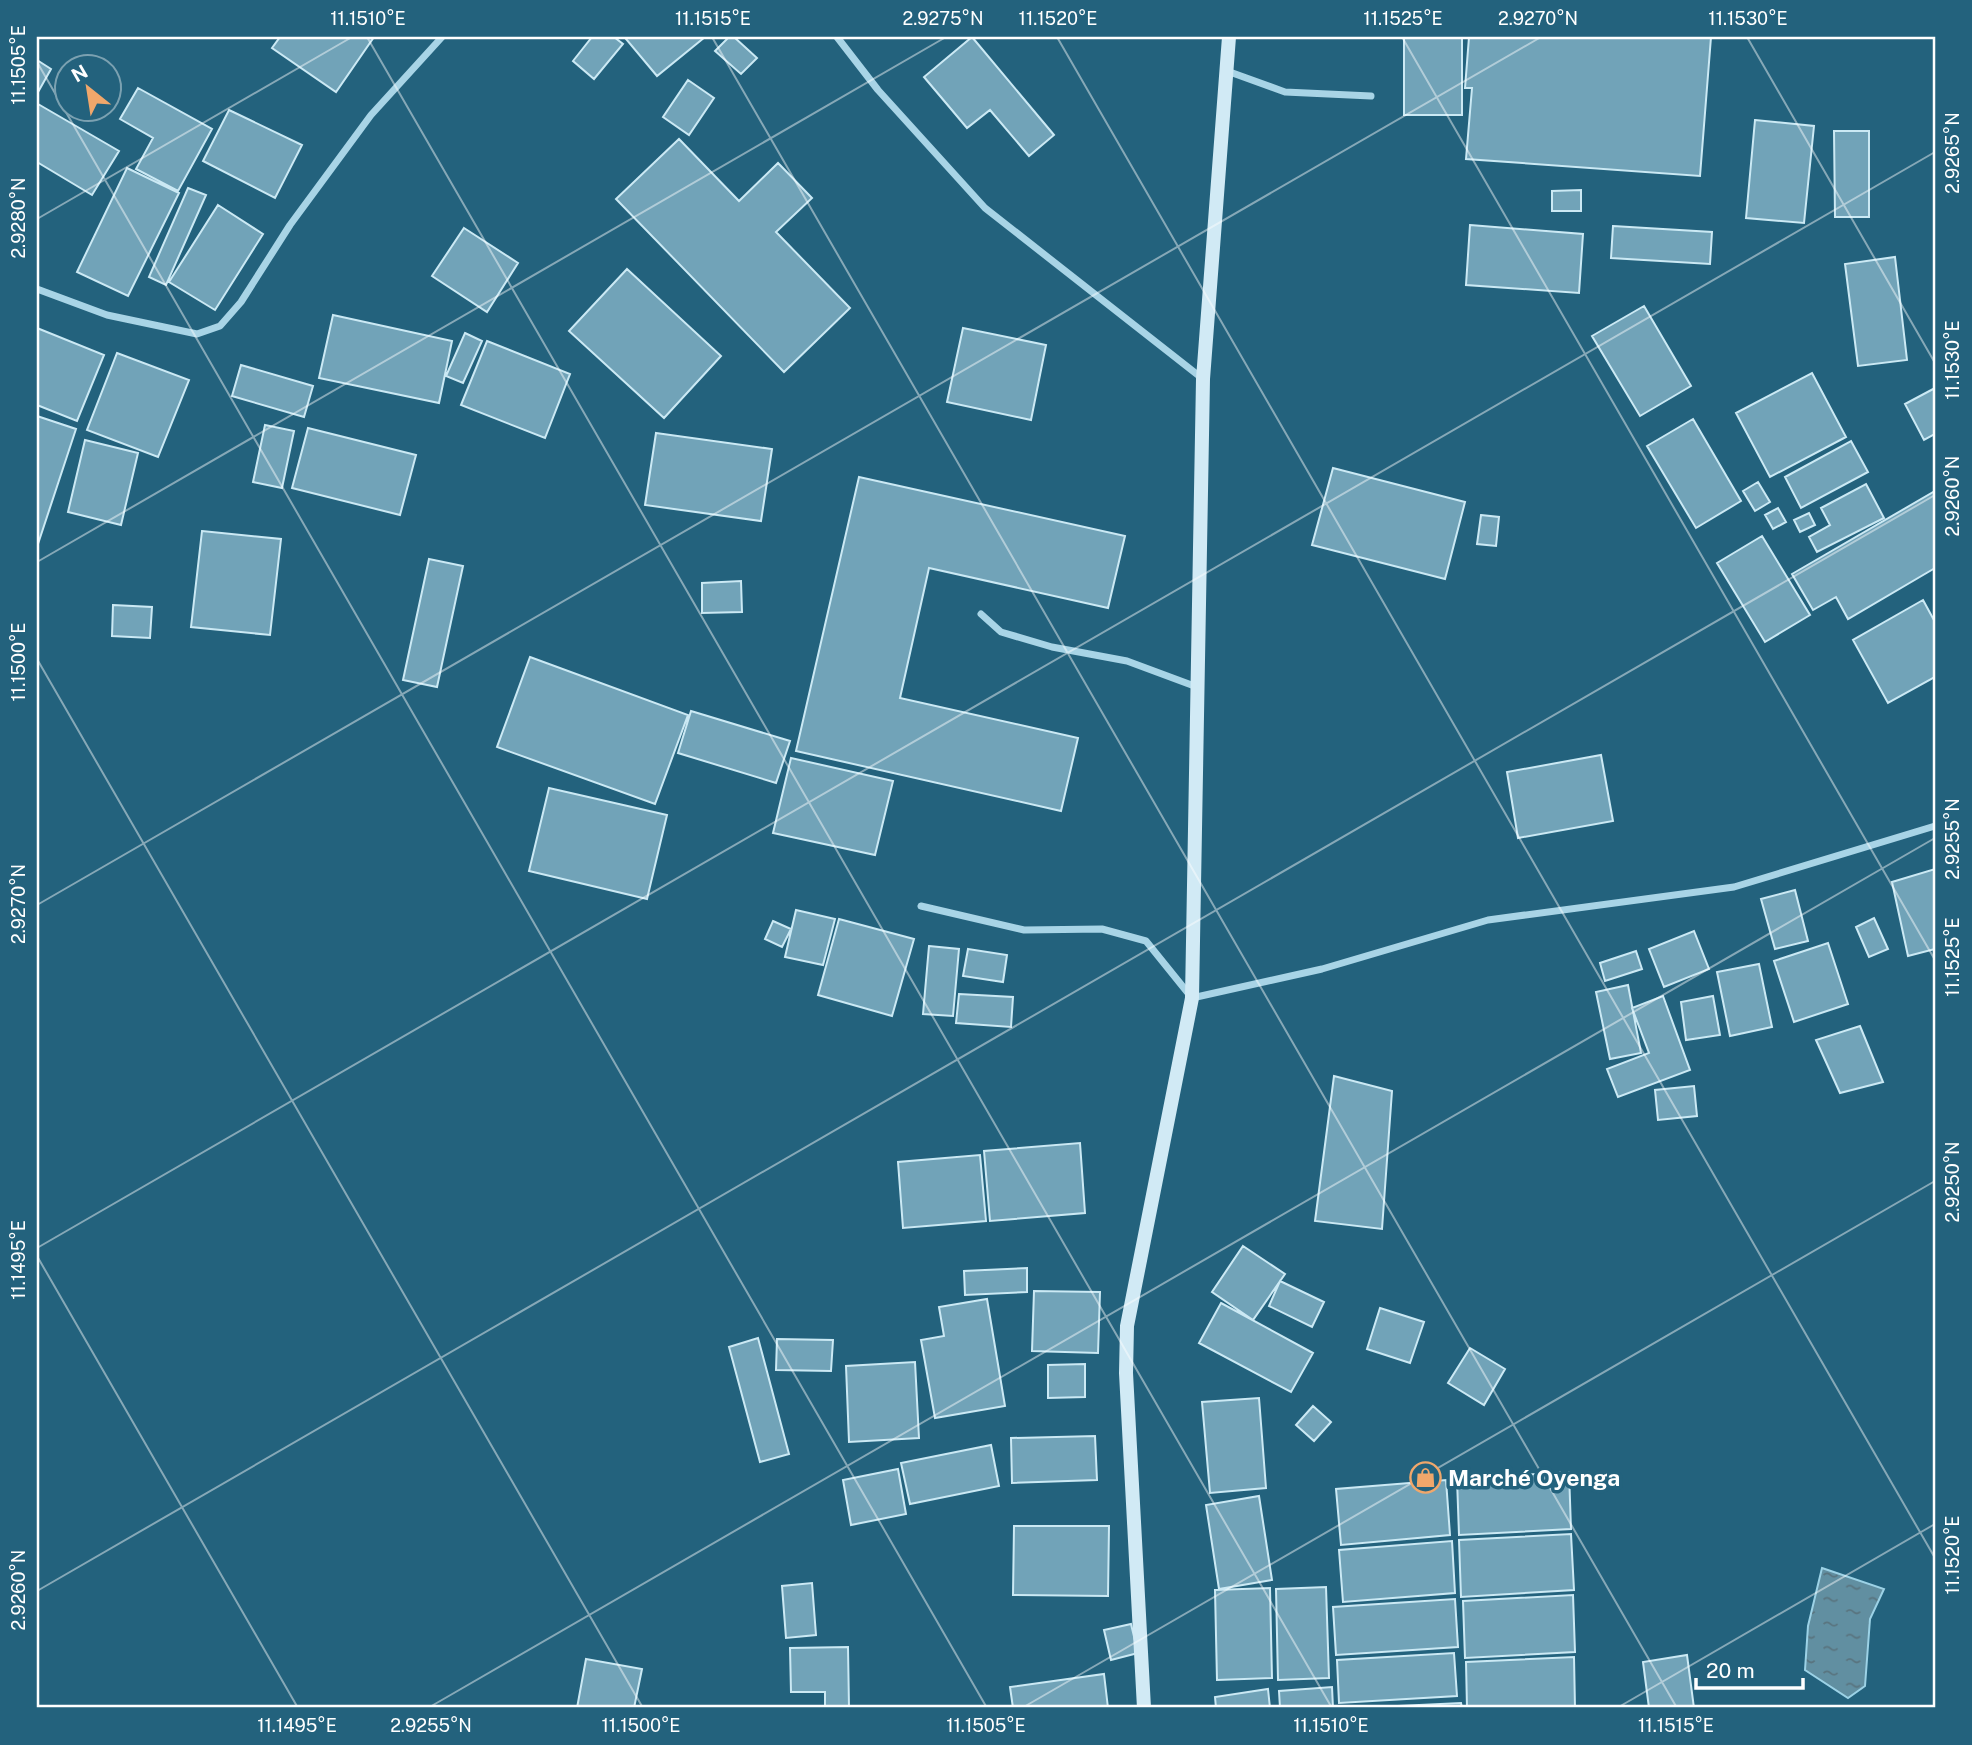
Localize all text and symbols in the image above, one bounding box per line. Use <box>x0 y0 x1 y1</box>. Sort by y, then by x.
text: 11.1510°E <box>330 8 406 29</box>
text: 11.1515°E <box>675 8 751 29</box>
text: 2.9275°N <box>903 8 984 29</box>
text: 11.1520°E <box>1019 8 1097 29</box>
text: 11.1525°E <box>1363 8 1443 29</box>
text: 2.9270°N <box>1498 8 1578 29</box>
text: 11.1530°E <box>1708 8 1788 29</box>
text: 11.1505°E <box>8 25 29 105</box>
north arrow <box>52 52 122 122</box>
text: N <box>68 60 91 87</box>
text: 2.9265°N <box>1942 112 1963 194</box>
text: 2.9280°N <box>8 177 29 259</box>
text: 11.1530°E <box>1942 320 1963 400</box>
text: 2.9260°N <box>1942 456 1963 536</box>
text: 11.1500°E <box>8 623 29 701</box>
text: 2.9255°N <box>1942 798 1963 880</box>
text: 2.9270°N <box>8 864 29 944</box>
text: 11.1525°E <box>1942 917 1963 997</box>
text: 2.9250°N <box>1942 1141 1963 1223</box>
text: 11.1495°E <box>8 1220 29 1300</box>
shop icon: Marché Oyenga <box>1408 1460 1442 1494</box>
place label: Marché Oyenga <box>1448 1464 1620 1491</box>
text: 11.1520°E <box>1942 1516 1963 1594</box>
text: 2.9260°N <box>8 1550 29 1630</box>
scale bar <box>1696 1647 1802 1691</box>
text: 20 m <box>1706 1658 1755 1683</box>
text: 11.1495°E <box>257 1715 337 1736</box>
text: 2.9255°N <box>390 1715 472 1736</box>
text: 11.1500°E <box>602 1715 680 1736</box>
text: 11.1505°E <box>946 1715 1026 1736</box>
text: 11.1510°E <box>1293 1715 1369 1736</box>
text: 11.1515°E <box>1638 1715 1714 1736</box>

